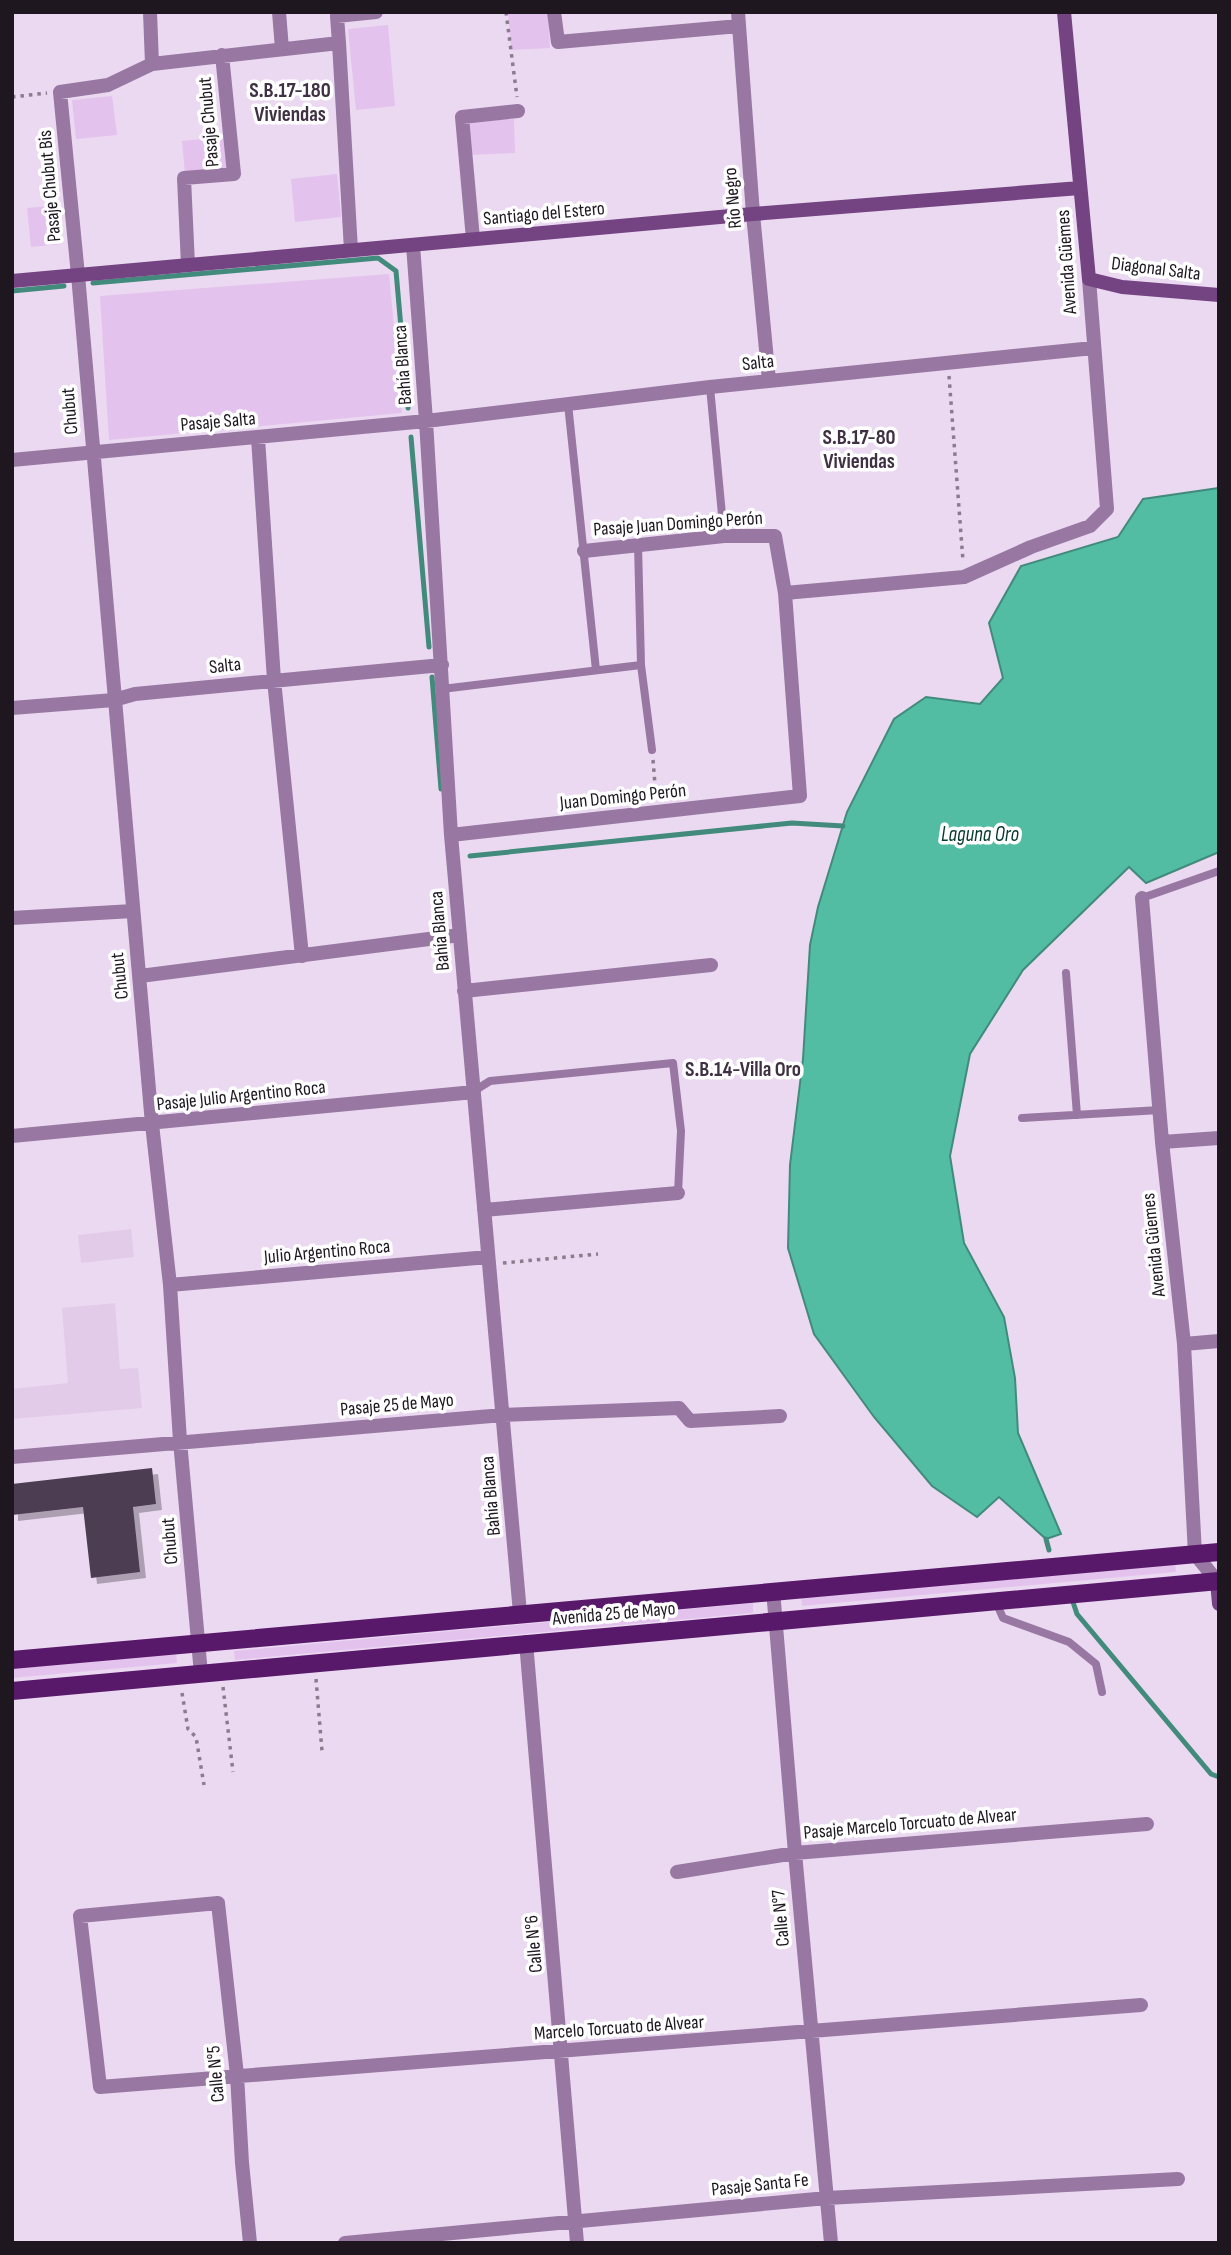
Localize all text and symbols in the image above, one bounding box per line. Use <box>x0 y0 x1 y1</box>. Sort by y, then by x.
street label: Pasaje Chubut <box>194 76 224 168</box>
district label: S.B.17-180 Viviendas <box>249 78 331 127</box>
street label: Pasaje Chubut Bis <box>34 129 66 243</box>
street label: Río Negro <box>719 167 747 229</box>
street label: Santiago del Estero <box>482 197 606 231</box>
street label: Avenida Güemes <box>1052 209 1082 316</box>
street label: Diagonal Salta <box>1110 252 1202 286</box>
street label: Bahía Blanca <box>389 324 417 406</box>
street label: Salta <box>741 350 775 376</box>
street label: Chubut <box>56 386 84 435</box>
street label: Pasaje Salta <box>180 407 256 437</box>
district label: S.B.17-80 Viviendas <box>822 425 896 474</box>
street label: Pasaje Juan Domingo Perón <box>592 507 764 541</box>
street label: Salta <box>208 653 242 679</box>
street label: Juan Domingo Perón <box>558 779 687 815</box>
water label: Laguna Oro <box>941 822 1019 847</box>
street label: Bahía Blanca <box>425 890 455 972</box>
street label: Chubut <box>106 951 134 1001</box>
district label: S.B.14-Villa Oro <box>685 1057 801 1082</box>
street label: Pasaje Julio Argentino Roca <box>155 1076 327 1116</box>
street label: Avenida Güemes <box>1137 1192 1171 1299</box>
street label: Julio Argentino Roca <box>262 1235 391 1269</box>
street label: Pasaje 25 de Mayo <box>339 1389 455 1421</box>
street label: Bahía Blanca <box>476 1455 506 1537</box>
street label: Chubut <box>156 1516 184 1565</box>
street label: Avenida 25 de Mayo <box>551 1597 676 1631</box>
street label: Pasaje Marcelo Torcuato de Alvear <box>803 1803 1018 1845</box>
street label: Calle N°7 <box>767 1888 795 1947</box>
street label: Calle N°6 <box>520 1914 548 1974</box>
street label: Marcelo Torcuato de Alvear <box>533 2011 705 2045</box>
street label: Calle N°5 <box>202 2045 230 2103</box>
street label: Pasaje Santa Fe <box>710 2168 810 2202</box>

